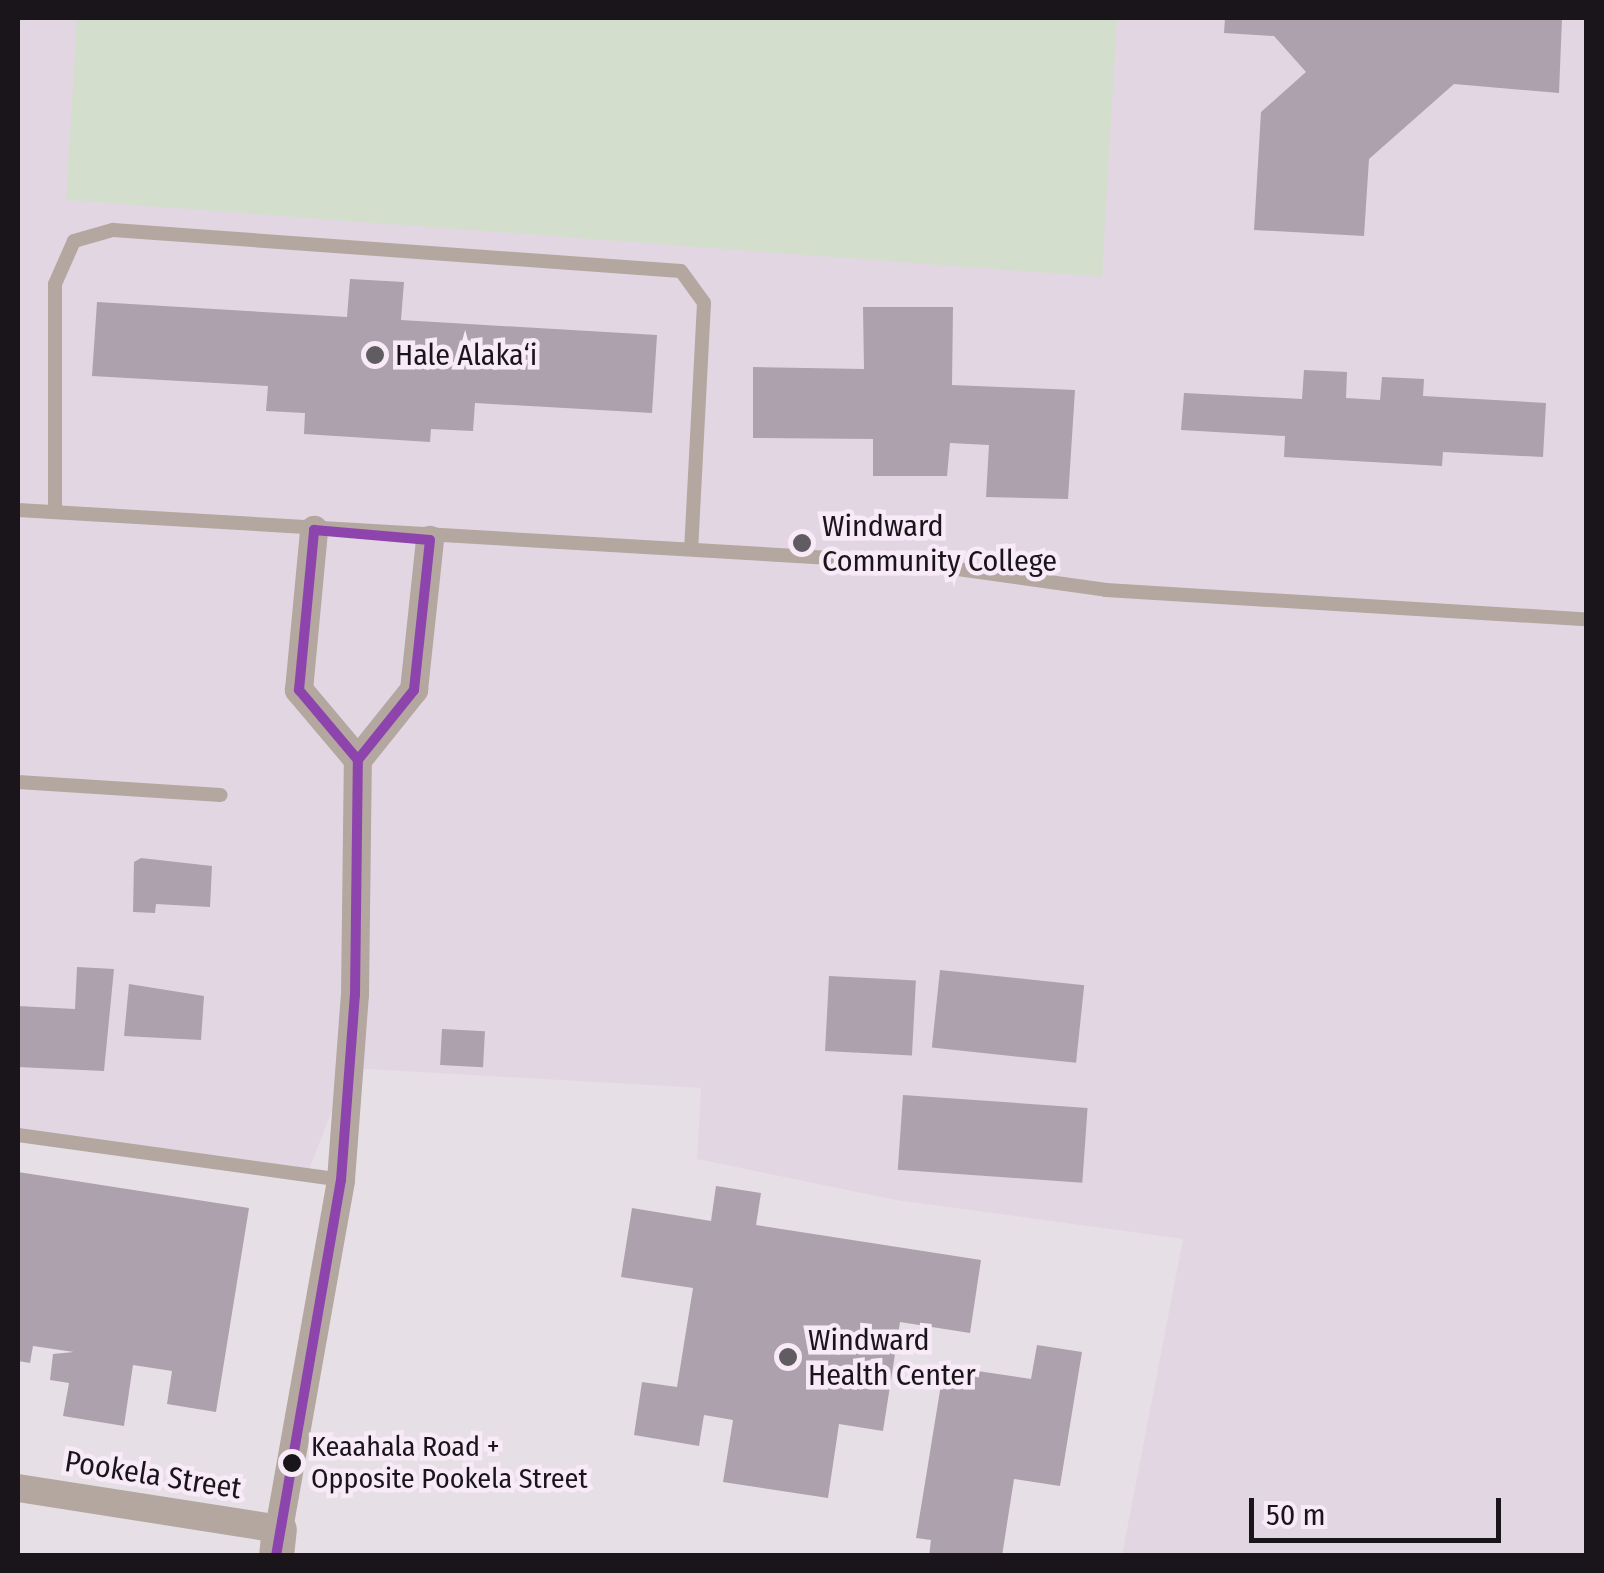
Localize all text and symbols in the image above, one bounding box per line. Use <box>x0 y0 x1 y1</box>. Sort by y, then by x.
place label: Hale Alaka‘i <box>395 337 537 373</box>
marker: Hale Alaka‘i <box>364 344 386 366</box>
place label: Windward Community College <box>822 508 1057 578</box>
marker: Windward Community College <box>791 532 813 554</box>
place label: Windward Health Center <box>808 1322 976 1392</box>
marker: Windward Health Center <box>777 1346 799 1368</box>
place label: Keaahala Road + Opposite Pookela Street <box>311 1430 588 1496</box>
street label: Pookela Street <box>62 1443 244 1507</box>
marker: Keaahala Road + Opposite Pookela Street <box>282 1453 302 1473</box>
scale bar <box>1254 1478 1506 1540</box>
text: 50 m <box>1266 1497 1326 1533</box>

